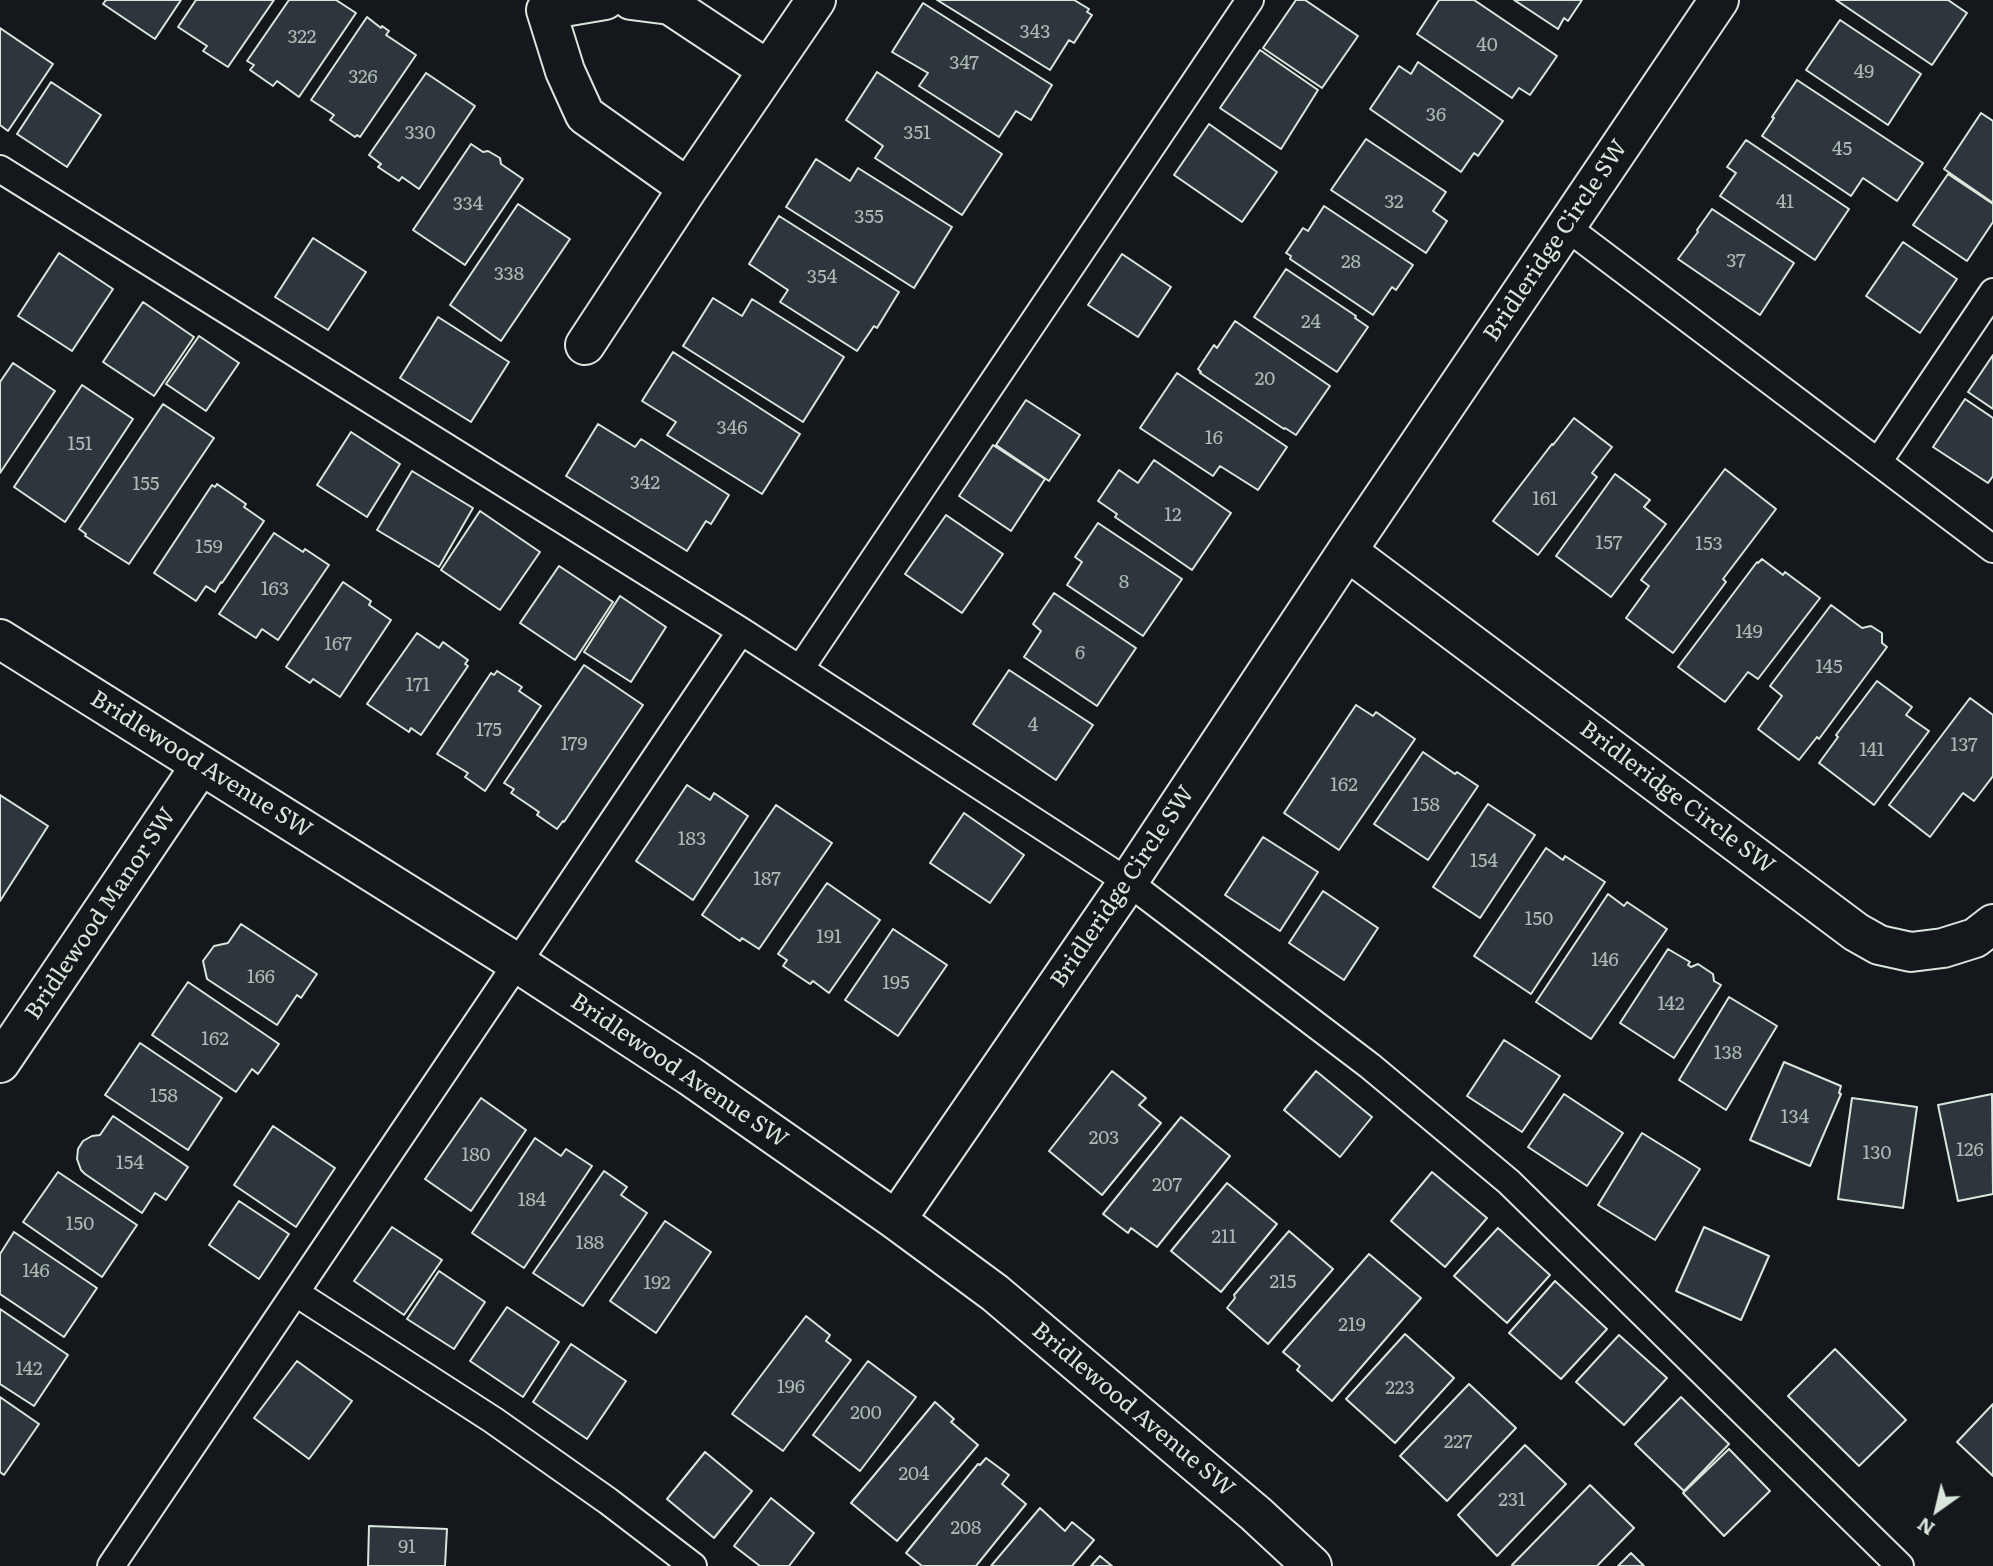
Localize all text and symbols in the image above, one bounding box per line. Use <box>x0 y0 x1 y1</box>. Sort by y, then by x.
house number: 343 <box>1020 21 1050 43</box>
house number: 322 <box>288 26 316 48</box>
house number: 40 <box>1476 34 1498 56</box>
house number: 347 <box>949 52 979 74</box>
house number: 49 <box>1854 61 1874 83</box>
house number: 326 <box>348 66 378 88</box>
house number: 36 <box>1426 104 1446 126</box>
house number: 330 <box>404 122 436 144</box>
house number: 351 <box>903 122 931 144</box>
street label: Bridleridge Circle SW <box>1478 135 1634 347</box>
house number: 45 <box>1832 138 1852 160</box>
house number: 32 <box>1384 191 1404 213</box>
house number: 41 <box>1776 191 1794 213</box>
house number: 334 <box>453 193 483 215</box>
house number: 355 <box>854 206 884 228</box>
house number: 37 <box>1726 250 1746 272</box>
house number: 28 <box>1341 251 1361 273</box>
house number: 338 <box>494 263 524 285</box>
house number: 354 <box>807 266 837 288</box>
house number: 24 <box>1301 311 1321 333</box>
house number: 20 <box>1255 368 1275 390</box>
house number: 346 <box>717 417 747 439</box>
house number: 16 <box>1205 427 1223 449</box>
house number: 151 <box>67 433 93 455</box>
house number: 342 <box>630 472 660 494</box>
house number: 155 <box>132 473 160 495</box>
house number: 161 <box>1532 488 1558 510</box>
house number: 12 <box>1164 504 1182 526</box>
house number: 157 <box>1596 532 1622 554</box>
house number: 153 <box>1695 533 1723 555</box>
house number: 159 <box>195 536 223 558</box>
house number: 8 <box>1119 571 1129 593</box>
house number: 163 <box>261 578 289 600</box>
house number: 149 <box>1735 621 1763 643</box>
house number: 167 <box>324 633 352 655</box>
house number: 6 <box>1075 642 1085 664</box>
house number: 145 <box>1815 656 1843 678</box>
house number: 171 <box>406 674 430 696</box>
street label: Bridlewood Avenue SW <box>85 685 317 845</box>
house number: 4 <box>1028 714 1038 736</box>
street label: Bridleridge Circle SW <box>1574 716 1780 880</box>
house number: 175 <box>476 719 502 741</box>
house number: 179 <box>561 733 587 755</box>
house number: 137 <box>1950 734 1978 756</box>
house number: 141 <box>1859 739 1885 761</box>
house number: 162 <box>1330 774 1358 796</box>
street label: Bridleridge Circle SW <box>1045 781 1201 993</box>
house number: 158 <box>1412 794 1440 816</box>
street label: Bridlewood Manor SW <box>20 803 182 1025</box>
house number: 183 <box>678 828 706 850</box>
house number: 154 <box>1470 850 1498 872</box>
house number: 187 <box>753 868 781 890</box>
house number: 150 <box>1525 908 1553 930</box>
house number: 191 <box>816 926 842 948</box>
house number: 146 <box>1591 949 1619 971</box>
house number: 166 <box>247 966 275 988</box>
house number: 195 <box>882 972 910 994</box>
street label: Bridlewood Avenue SW <box>565 988 793 1154</box>
house number: 142 <box>1657 993 1685 1015</box>
house number: 162 <box>201 1028 229 1050</box>
house number: 138 <box>1714 1042 1742 1064</box>
house number: 158 <box>150 1085 178 1107</box>
house number: 134 <box>1781 1106 1809 1128</box>
house number: 203 <box>1089 1127 1119 1149</box>
house number: 126 <box>1956 1139 1984 1161</box>
house number: 130 <box>1862 1142 1892 1164</box>
house number: 180 <box>461 1144 491 1166</box>
house number: 154 <box>116 1152 144 1174</box>
house number: 207 <box>1152 1174 1182 1196</box>
house number: 184 <box>518 1189 546 1211</box>
house number: 150 <box>66 1213 94 1235</box>
house number: 211 <box>1211 1226 1237 1248</box>
house number: 188 <box>576 1232 604 1254</box>
house number: 146 <box>22 1260 50 1282</box>
house number: 215 <box>1269 1271 1297 1293</box>
house number: 192 <box>643 1272 671 1294</box>
house number: 219 <box>1338 1314 1366 1336</box>
street label: Bridlewood Avenue SW <box>1026 1317 1240 1503</box>
house number: 142 <box>15 1358 43 1380</box>
house number: 196 <box>777 1376 805 1398</box>
house number: 223 <box>1385 1377 1415 1399</box>
house number: 200 <box>850 1402 882 1424</box>
house number: 227 <box>1444 1431 1472 1453</box>
house number: 204 <box>898 1463 930 1485</box>
north arrow <box>1902 1475 1972 1545</box>
house number: 231 <box>1498 1489 1526 1511</box>
text: N <box>1911 1511 1940 1543</box>
house number: 208 <box>950 1517 982 1539</box>
house number: 91 <box>398 1536 416 1558</box>

